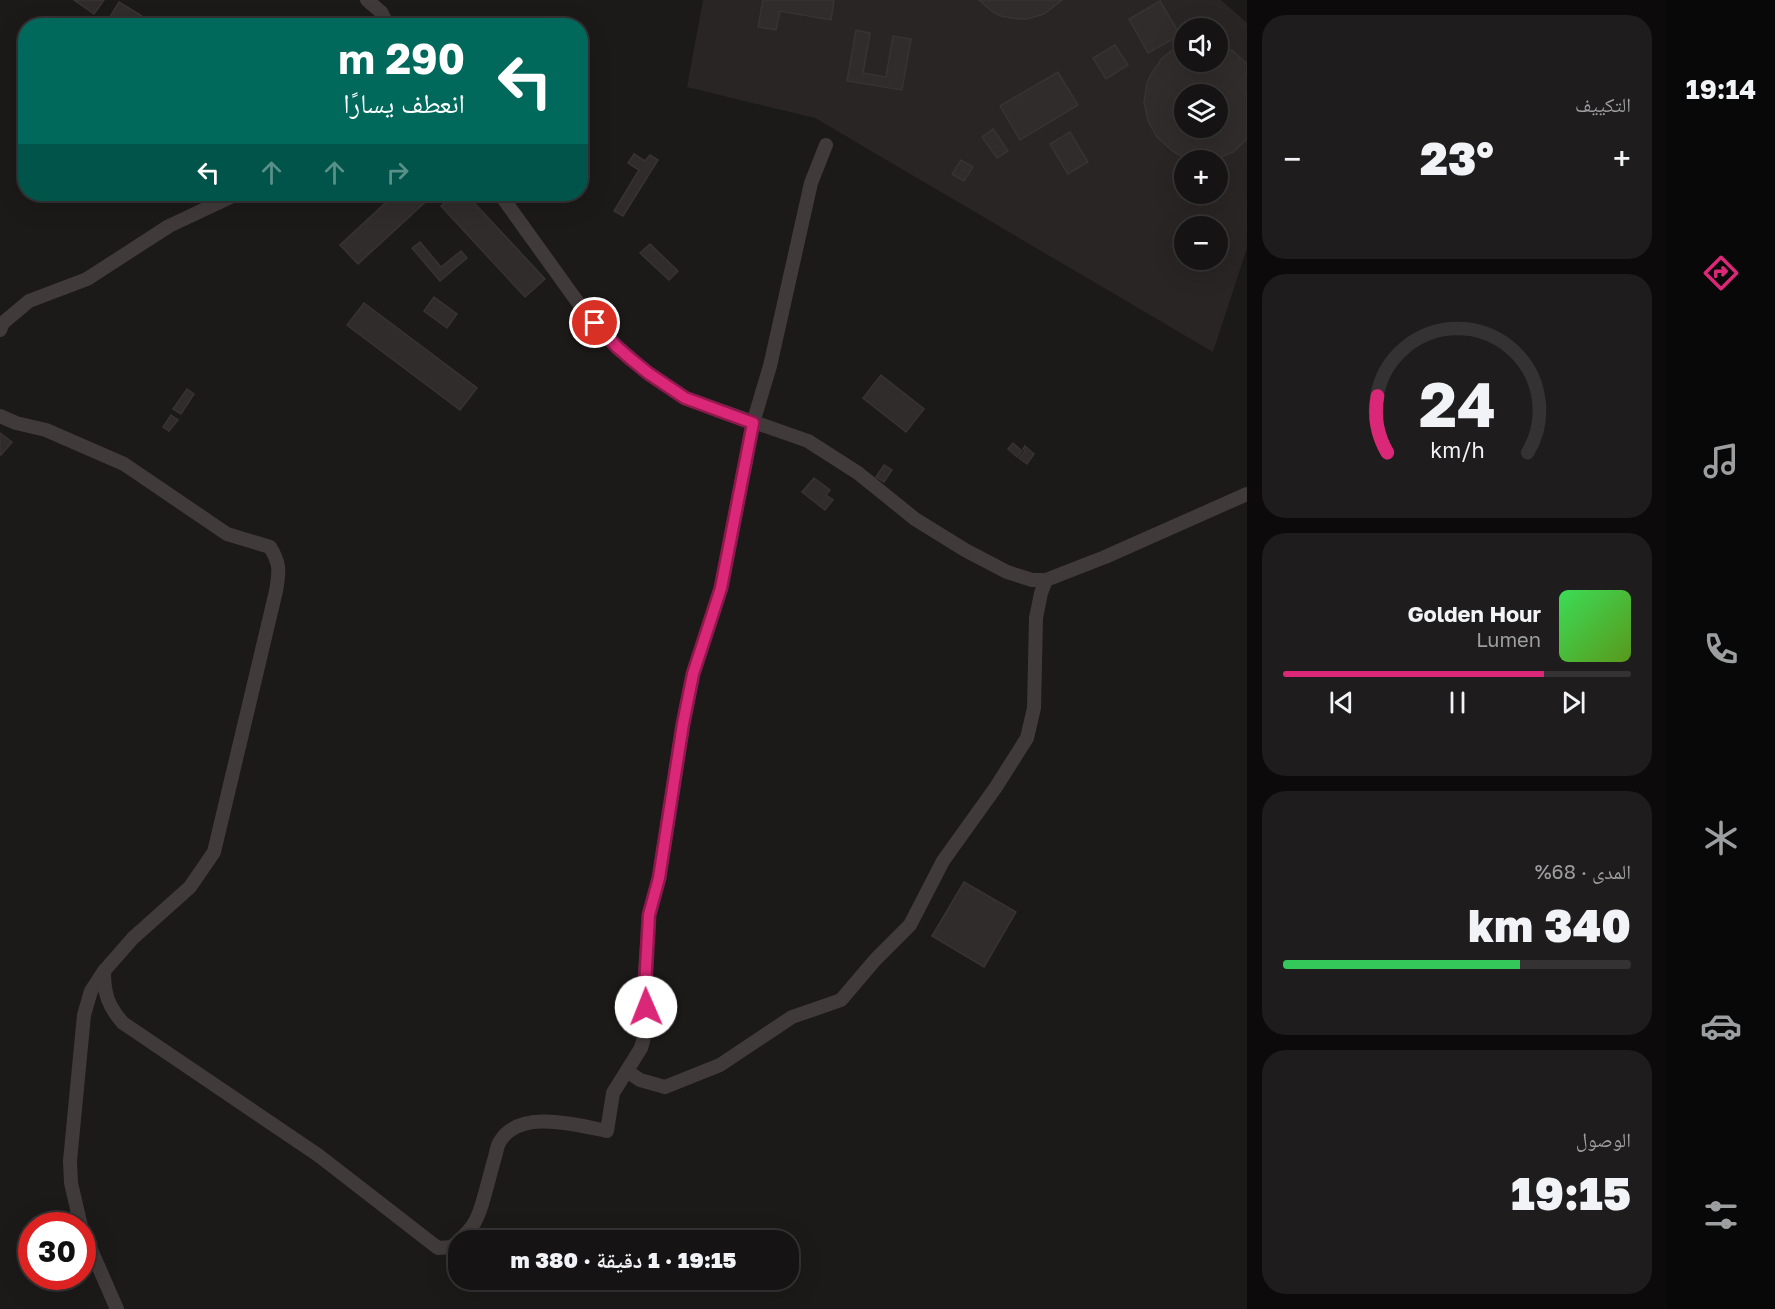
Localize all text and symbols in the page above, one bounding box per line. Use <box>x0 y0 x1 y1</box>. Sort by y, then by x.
map controls <box>1174 18 1228 270</box>
button: sound <box>1174 18 1228 72</box>
text: 290 m <box>338 33 465 83</box>
icon: left <box>486 42 564 120</box>
text: 19:14 <box>1686 73 1756 105</box>
button: layers <box>1174 84 1228 138</box>
text: انعطف يسارًا <box>343 87 465 119</box>
text: التكييف <box>1575 92 1631 116</box>
text: 23° <box>1420 131 1494 185</box>
text: − <box>1283 139 1301 178</box>
text: + <box>1613 139 1631 178</box>
button: + <box>1174 150 1228 204</box>
icon: left <box>192 156 225 189</box>
icon: ahead <box>255 156 288 189</box>
icon: ahead <box>318 156 351 189</box>
icon: right <box>381 156 414 189</box>
button: − <box>1174 216 1228 270</box>
icon: directions <box>1700 252 1742 294</box>
pin <box>569 297 620 348</box>
icon: arrive <box>578 306 611 339</box>
text: 24 <box>1418 366 1496 441</box>
text: km/h <box>1430 437 1484 463</box>
icon: music <box>1700 440 1742 482</box>
text: Golden Hour <box>1407 600 1541 627</box>
text: Lumen <box>1476 627 1541 651</box>
icon: phone <box>1700 628 1742 670</box>
icon: previous <box>1325 686 1358 719</box>
icon: pause <box>1441 686 1474 719</box>
icon: next <box>1557 686 1590 719</box>
icon: climate <box>1700 817 1742 859</box>
text: المدى · 68% <box>1535 859 1631 883</box>
text: 340 km <box>1468 898 1631 952</box>
position arrow <box>614 975 678 1039</box>
icon: car <box>1700 1005 1742 1047</box>
text: الوصول <box>1576 1127 1631 1151</box>
text: 19:15 <box>1511 1166 1631 1220</box>
icon: filters <box>1700 1194 1742 1236</box>
speed limit sign: 30 <box>18 1212 96 1290</box>
text: 19:15 · 1 دقيقة · 380 m <box>511 1246 736 1273</box>

